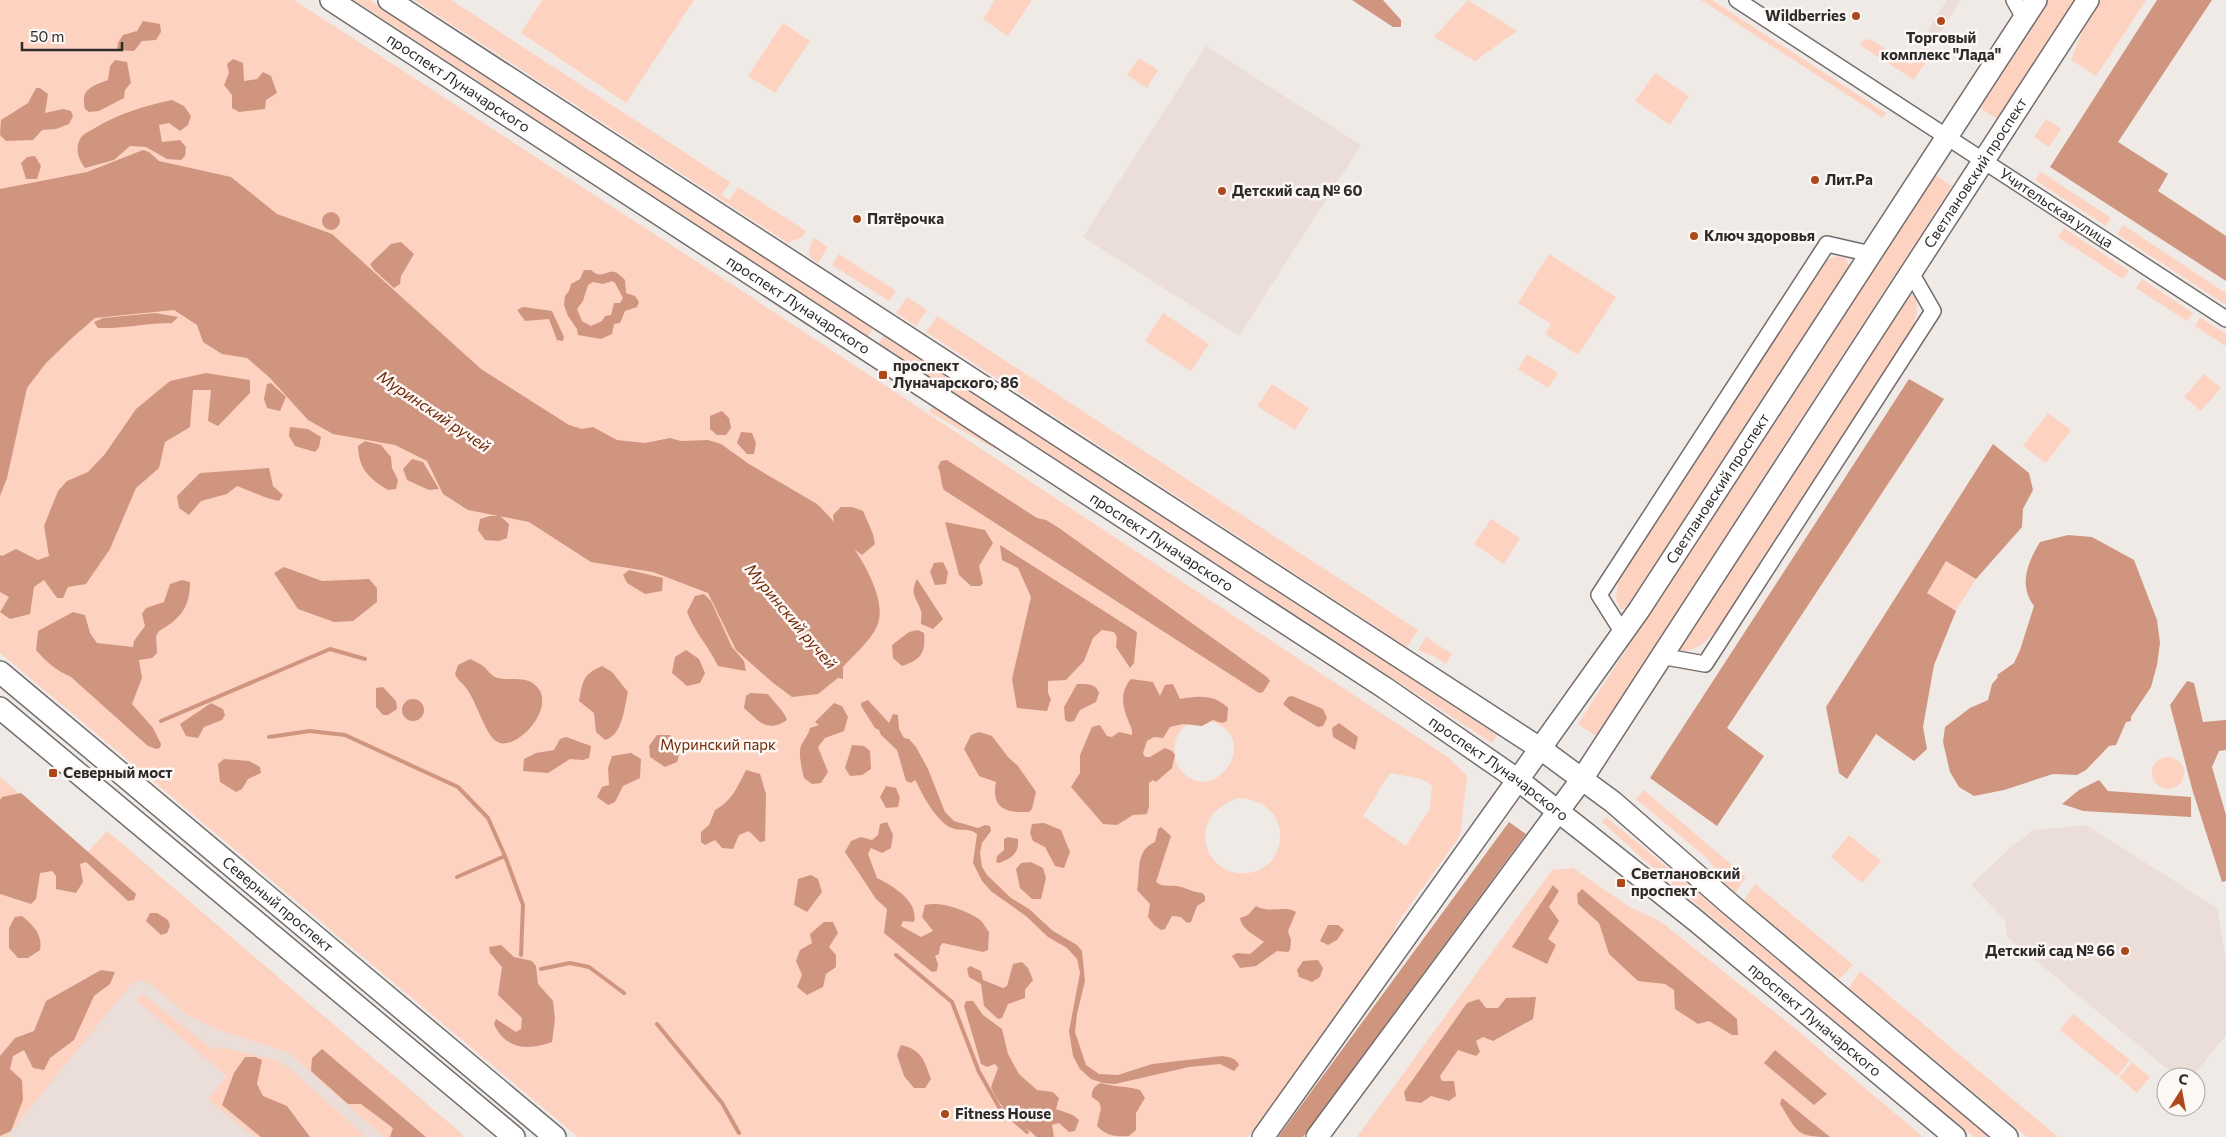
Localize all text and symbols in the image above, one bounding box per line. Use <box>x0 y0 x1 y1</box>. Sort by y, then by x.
place label: Wildberries <box>1765 6 1846 24</box>
marker: Wildberries <box>1850 10 1862 22</box>
marker: Торговый комплекс "Лада" <box>1935 15 1947 27</box>
scale bar <box>22 20 122 52</box>
text: 50 m <box>30 27 64 45</box>
place label: Торговый комплекс "Лада" <box>1881 28 2001 63</box>
street label: проспект Луначарского <box>384 29 534 136</box>
street label: Светлановский проспект <box>1919 94 2030 251</box>
street label: Учительская улица <box>1996 164 2117 251</box>
place label: Лит.Ра <box>1825 170 1873 188</box>
marker: Лит.Ра <box>1809 174 1821 186</box>
place label: Детский сад № 60 <box>1232 181 1362 199</box>
marker: Детский сад № 60 <box>1216 185 1228 197</box>
place label: Пятёрочка <box>867 209 944 227</box>
marker: Пятёрочка <box>851 213 863 225</box>
place label: Ключ здоровья <box>1704 226 1815 244</box>
marker: Ключ здоровья <box>1688 230 1700 242</box>
street label: проспект Луначарского <box>724 251 874 358</box>
place label: проспект Луначарского, 86 <box>893 356 1019 391</box>
water label: Муринский ручей <box>374 366 494 455</box>
marker: проспект Луначарского, 86 <box>877 369 889 381</box>
street label: Светлановский проспект <box>1662 410 1773 567</box>
street label: проспект Луначарского <box>1087 488 1237 595</box>
water label: Муринский ручей <box>742 559 841 672</box>
street label: проспект Луначарского <box>1426 711 1573 824</box>
park label: Муринский парк <box>660 735 776 753</box>
place label: Северный мост <box>63 763 173 781</box>
marker: Северный мост <box>47 767 59 779</box>
street label: Северный проспект <box>219 852 337 955</box>
place label: Светлановский проспект <box>1631 864 1740 899</box>
marker: Светлановский проспект <box>1615 877 1627 889</box>
place label: Детский сад № 66 <box>1985 941 2115 959</box>
marker: Детский сад № 66 <box>2119 945 2131 957</box>
street label: проспект Луначарского <box>1745 959 1885 1080</box>
north arrow <box>2156 1067 2206 1117</box>
text: С <box>2177 1069 2190 1088</box>
place label: Fitness House <box>955 1104 1051 1122</box>
marker: Fitness House <box>939 1108 951 1120</box>

